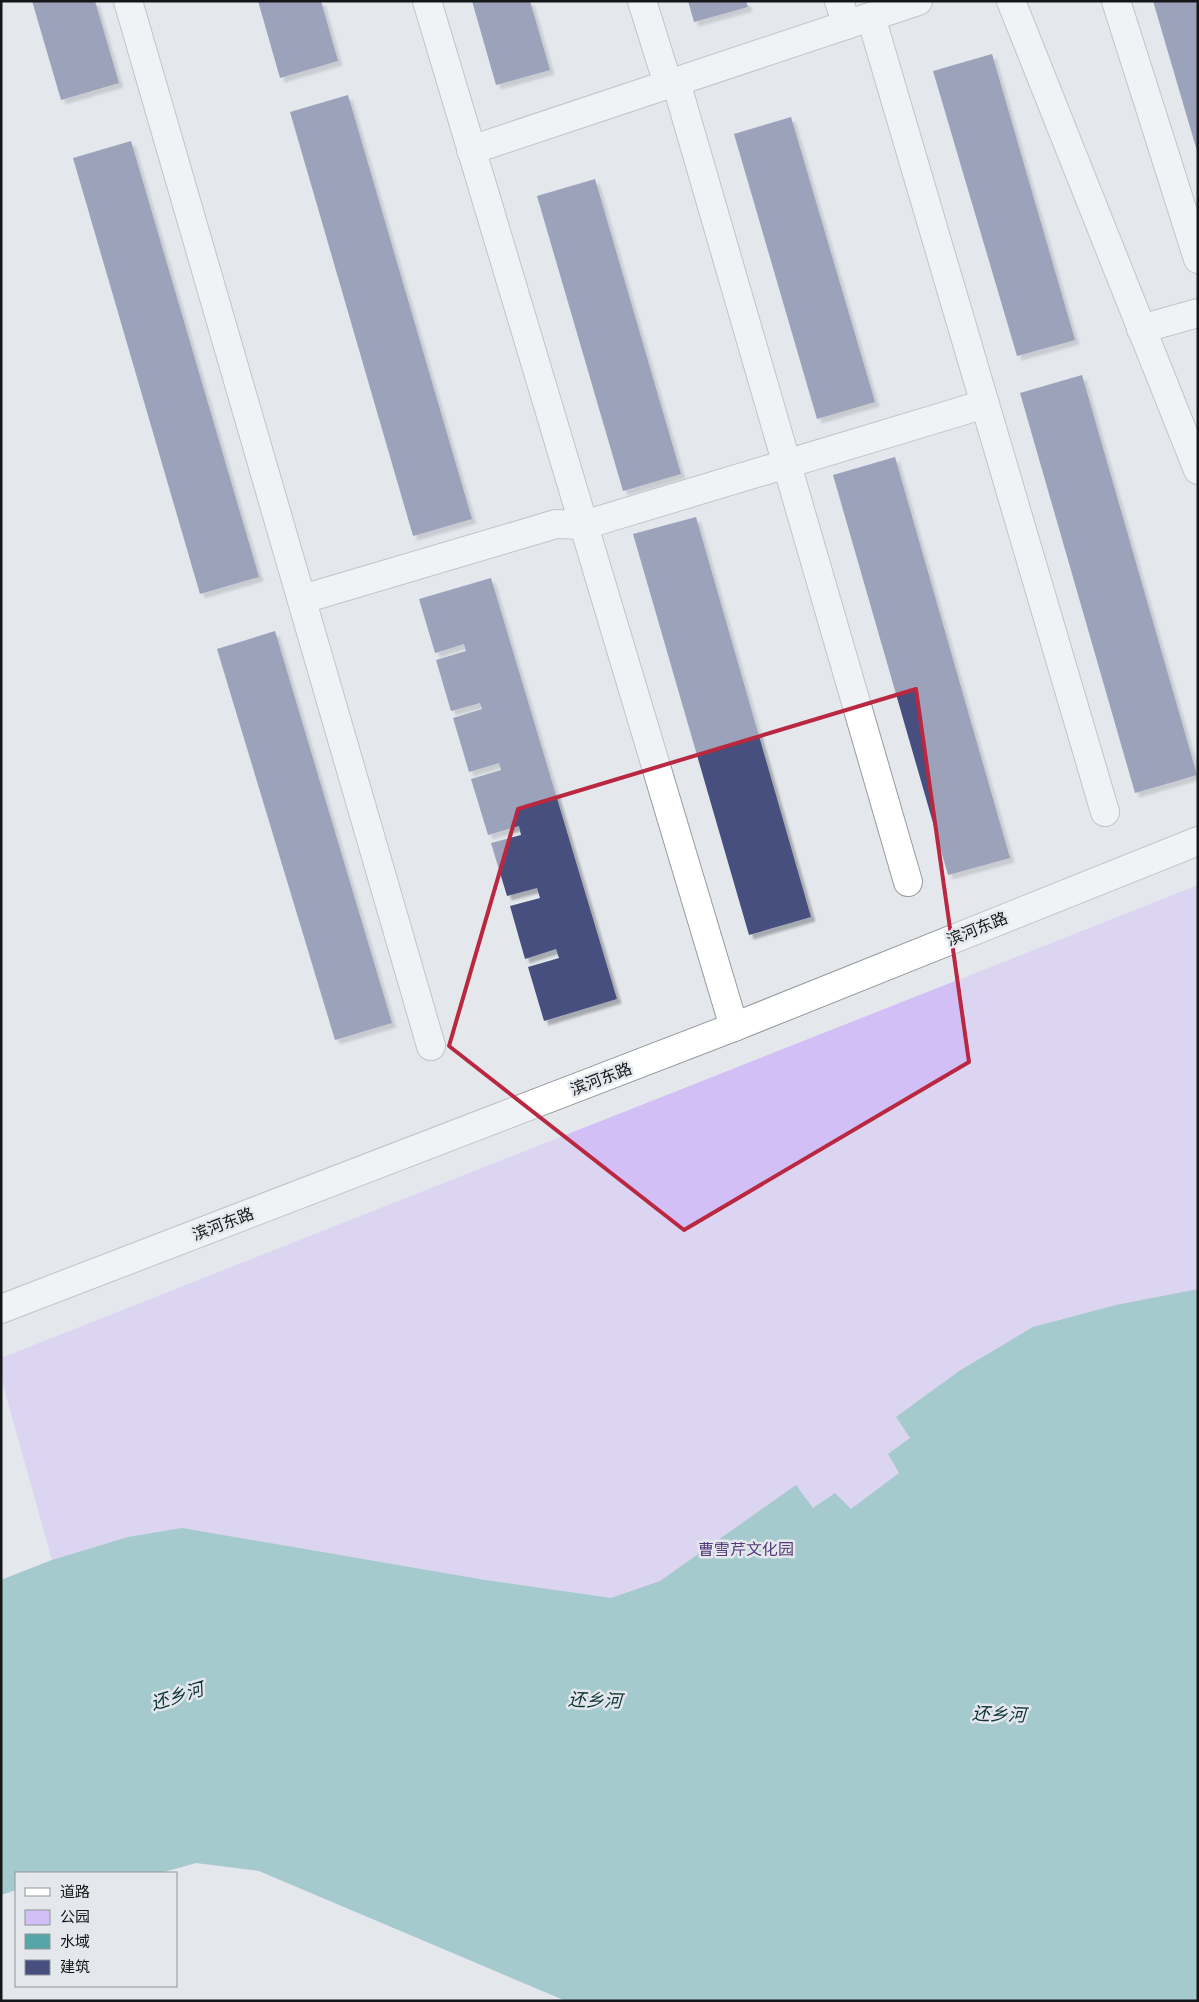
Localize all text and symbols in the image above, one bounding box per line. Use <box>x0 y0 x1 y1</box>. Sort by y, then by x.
street label: 滨河东路 <box>944 908 1010 950</box>
street label: 滨河东路 <box>568 1059 634 1099</box>
street label: 滨河东路 <box>190 1204 256 1244</box>
park label: 曹雪芹文化园 <box>698 1540 794 1559</box>
water label: 还乡河 <box>148 1677 209 1714</box>
water label: 还乡河 <box>568 1689 625 1712</box>
water label: 还乡河 <box>972 1703 1029 1726</box>
legend <box>15 1872 178 1987</box>
text: 道路 <box>60 1883 90 1901</box>
text: 公园 <box>60 1908 90 1926</box>
text: 水域 <box>60 1933 90 1951</box>
text: 建筑 <box>60 1958 90 1976</box>

